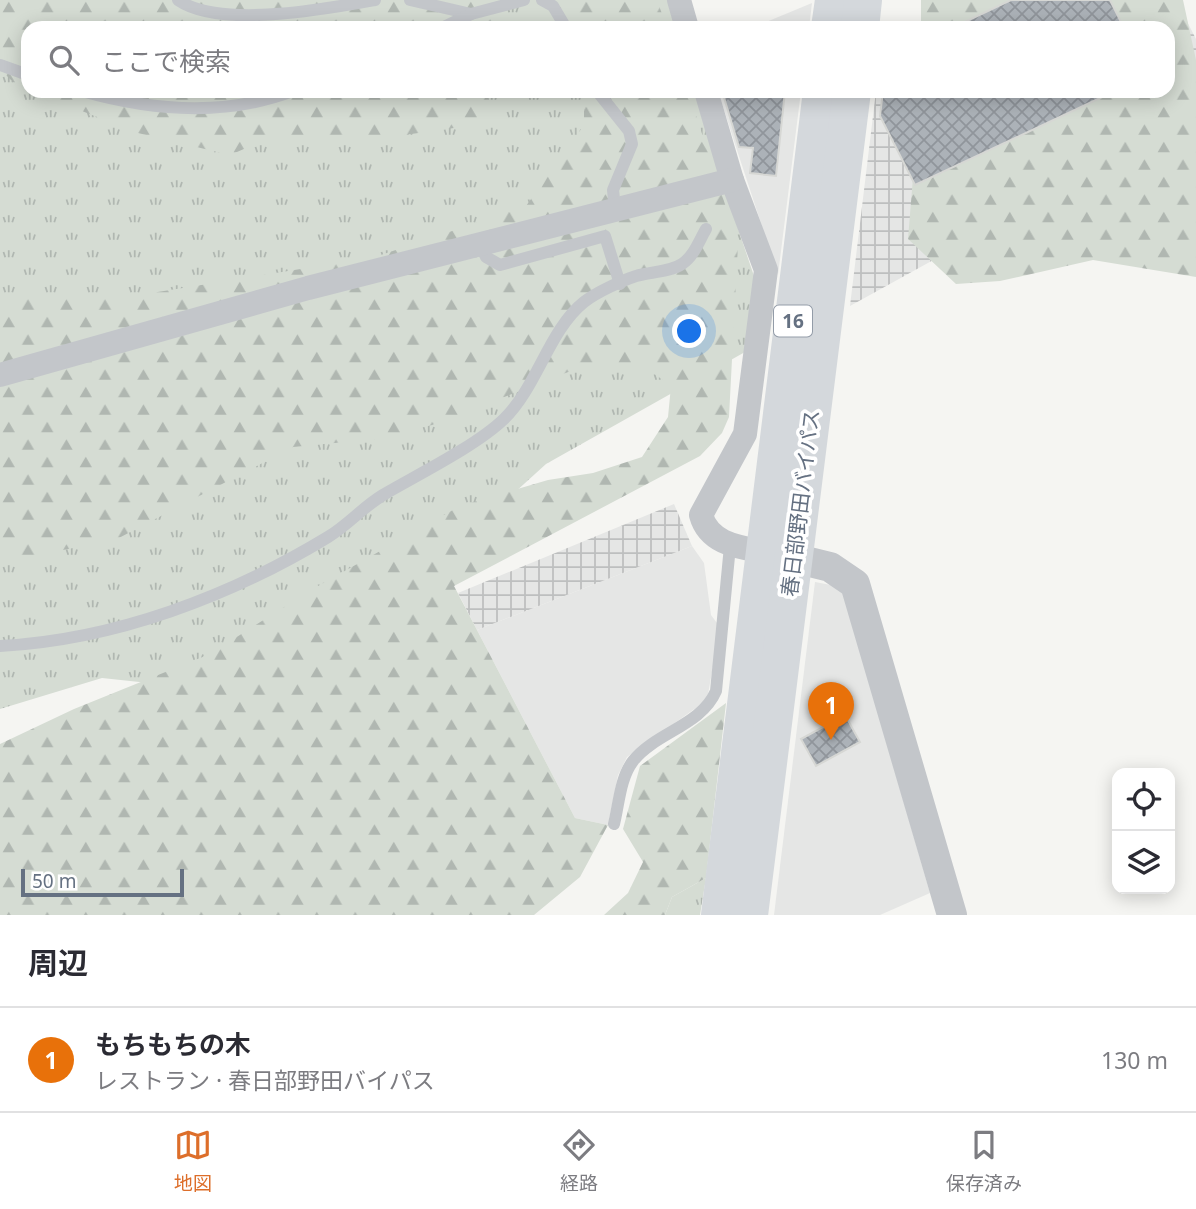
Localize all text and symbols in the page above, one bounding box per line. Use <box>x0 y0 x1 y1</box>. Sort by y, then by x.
search box <box>21 21 1175 98</box>
icon: search <box>45 41 83 79</box>
text: ここで検索 <box>101 43 231 79</box>
road number: 16 <box>774 306 812 336</box>
your location <box>672 314 706 348</box>
street label: 春日部野田バイパス <box>775 408 825 598</box>
pin: 1 <box>808 682 854 740</box>
map controls <box>1112 768 1175 894</box>
button: locate <box>1112 768 1175 831</box>
button: layers <box>1112 831 1175 894</box>
scale bar <box>21 866 184 898</box>
text: 50 m <box>32 868 76 894</box>
text: 周辺 <box>28 942 88 983</box>
text: もちもちの木 <box>95 1026 251 1062</box>
text: 1 <box>44 1044 58 1076</box>
text: 130 m <box>1101 1044 1168 1076</box>
text: レストラン · 春日部野田バイパス <box>95 1064 435 1096</box>
tab: 地図 <box>174 1126 212 1196</box>
tab: 経路 <box>560 1126 598 1196</box>
tab: 保存済み <box>946 1126 1022 1196</box>

